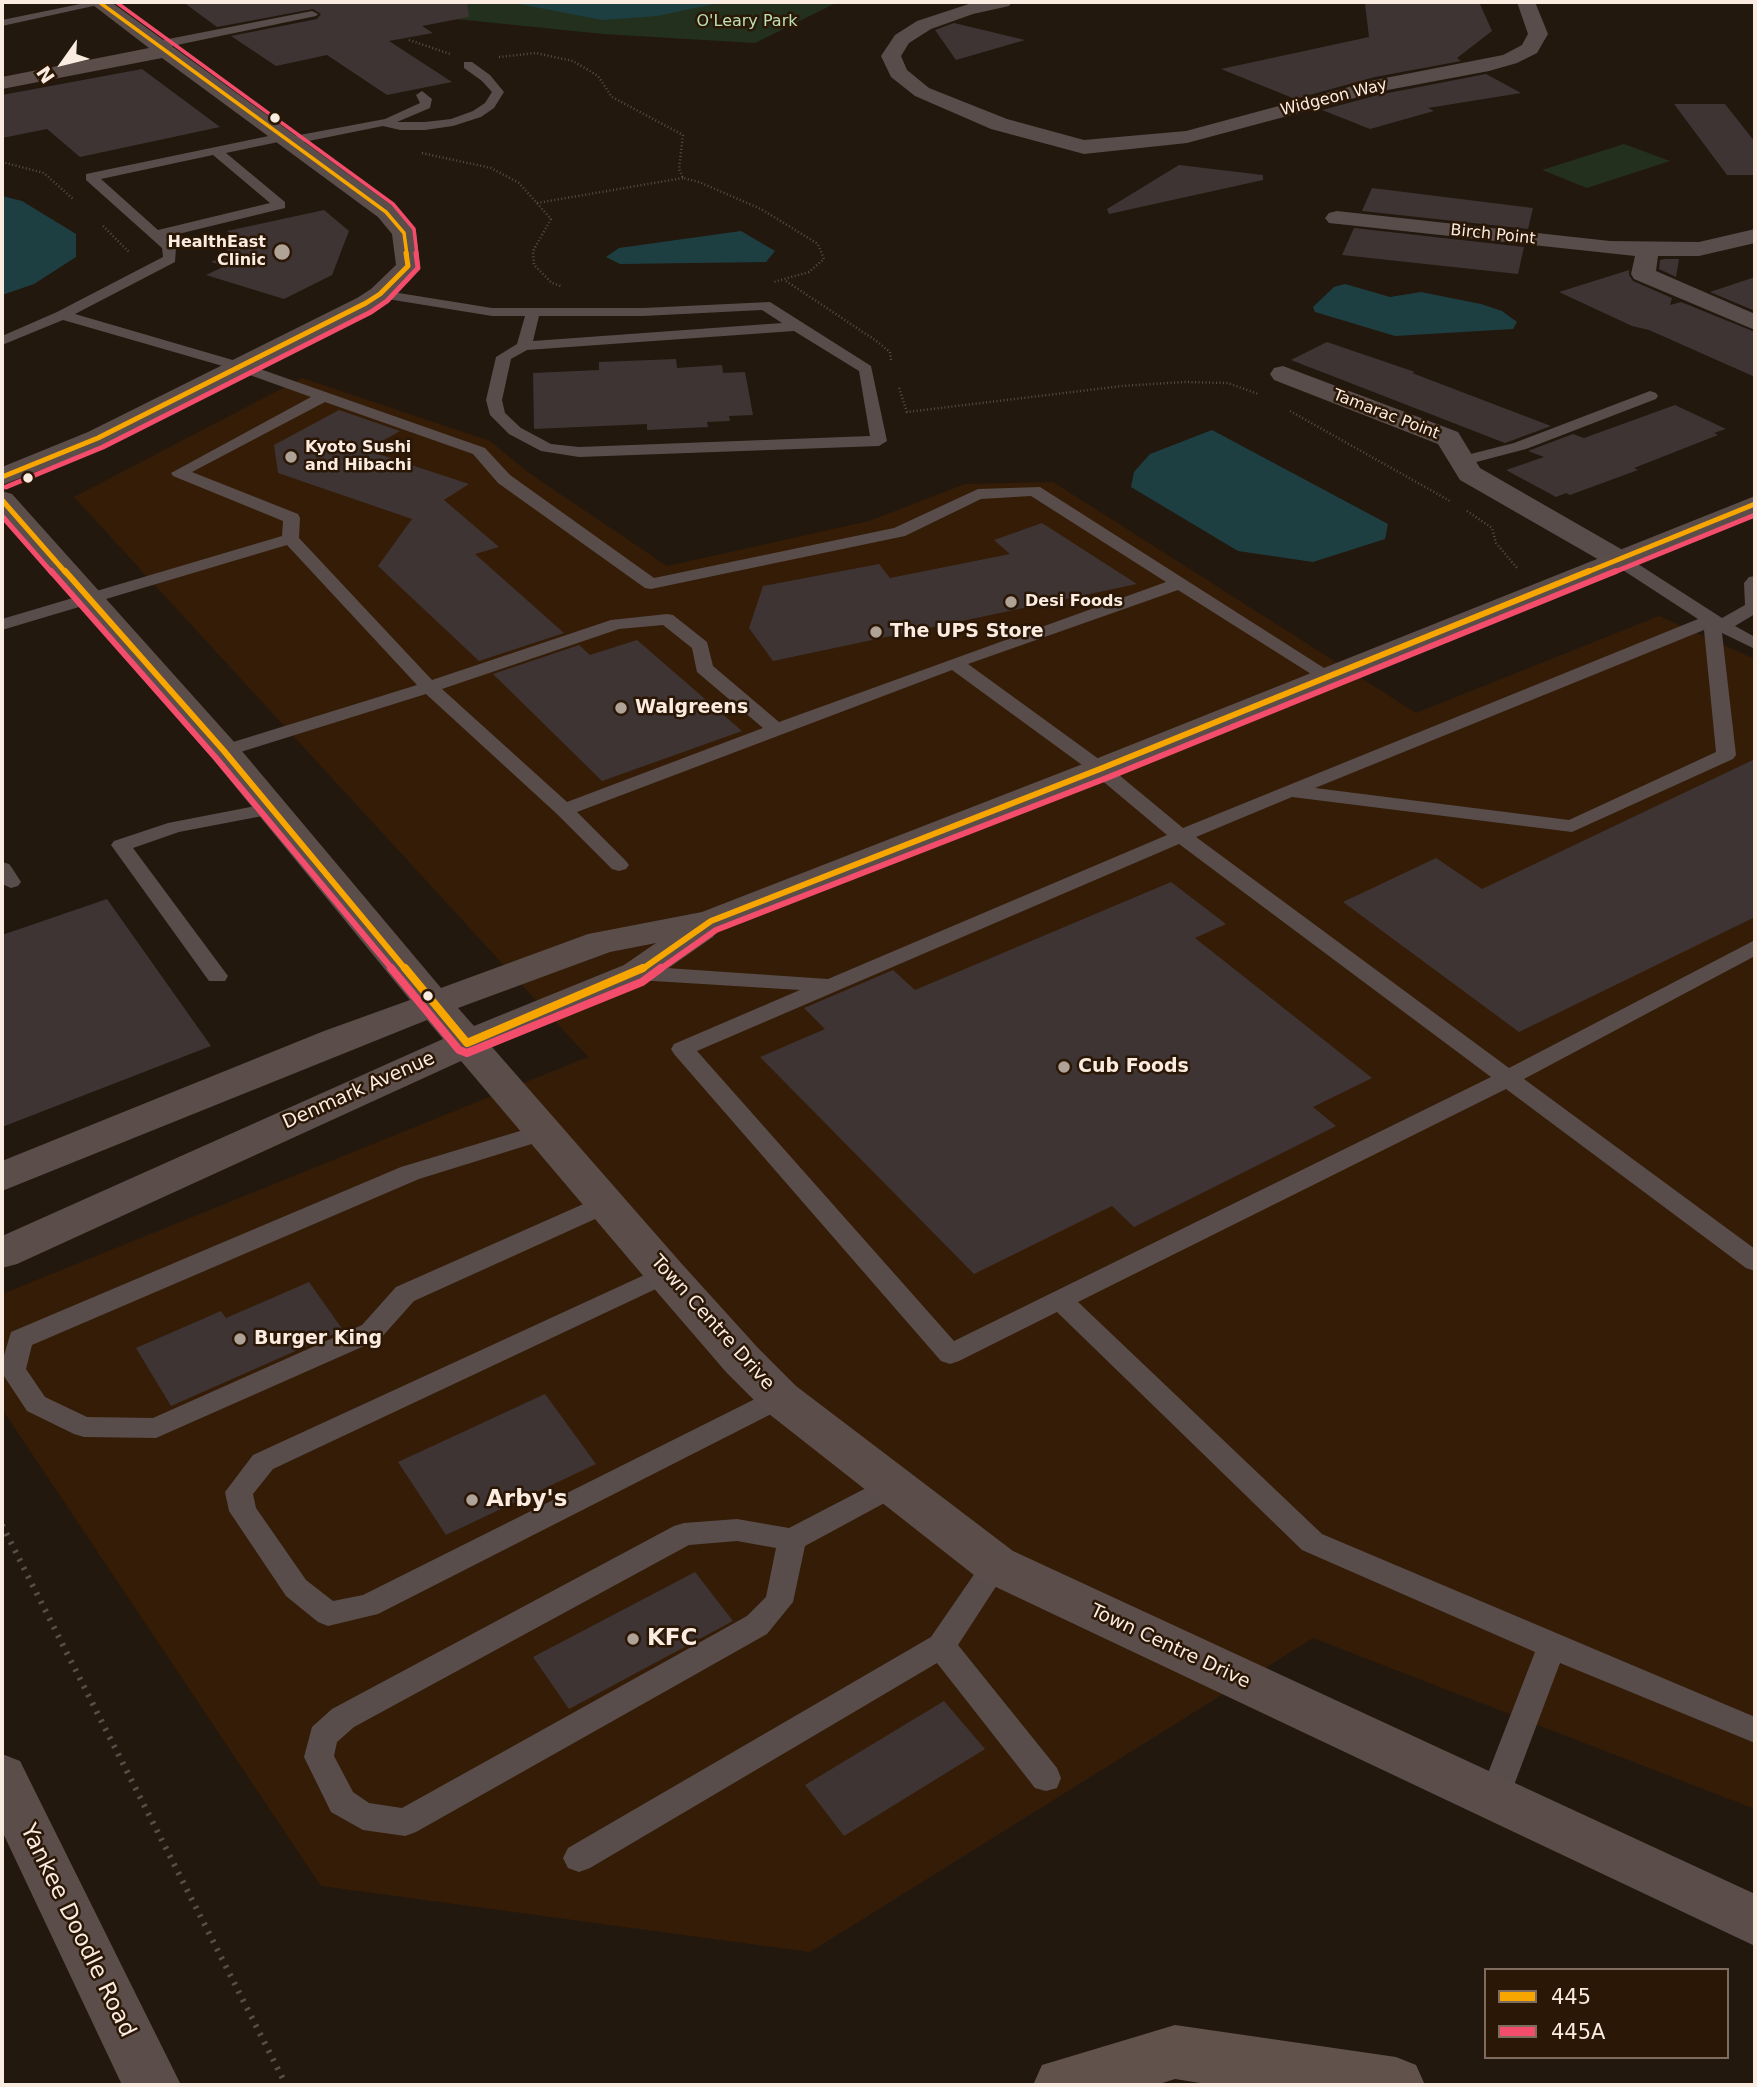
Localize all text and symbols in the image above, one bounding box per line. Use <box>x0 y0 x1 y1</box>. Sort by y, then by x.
park label: O'Leary Park <box>697 12 797 32</box>
north arrow <box>28 28 98 98</box>
text: N <box>32 62 59 87</box>
street label: Widgeon Way <box>1279 75 1389 121</box>
unlabelled marker <box>268 111 282 125</box>
street label: Birch Point <box>1450 221 1536 249</box>
place label: HealthEast Clinic <box>168 233 266 271</box>
marker: HealthEast Clinic <box>272 242 292 262</box>
street label: Tamarac Point <box>1330 386 1442 444</box>
place label: Kyoto Sushi and Hibachi <box>305 438 412 476</box>
marker: Kyoto Sushi and Hibachi <box>283 449 299 465</box>
unlabelled marker <box>21 471 35 485</box>
place label: Desi Foods <box>1025 592 1123 612</box>
marker: Desi Foods <box>1003 594 1019 610</box>
place label: The UPS Store <box>890 621 1044 643</box>
marker: The UPS Store <box>868 624 884 640</box>
place label: Walgreens <box>635 697 748 719</box>
marker: Walgreens <box>613 700 629 716</box>
unlabelled marker <box>421 989 435 1003</box>
street label: Denmark Avenue <box>279 1047 439 1135</box>
place label: Cub Foods <box>1078 1056 1189 1078</box>
marker: Cub Foods <box>1056 1059 1072 1075</box>
street label: Town Centre Drive <box>645 1251 779 1395</box>
place label: Burger King <box>254 1328 382 1350</box>
marker: Burger King <box>232 1331 248 1347</box>
place label: Arby's <box>486 1486 567 1514</box>
marker: Arby's <box>464 1492 480 1508</box>
street label: Town Centre Drive <box>1086 1600 1254 1694</box>
place label: KFC <box>647 1625 697 1653</box>
marker: KFC <box>625 1631 641 1647</box>
street label: Yankee Doodle Road <box>13 1820 141 2042</box>
legend <box>1484 1968 1729 2059</box>
text: 445 <box>1551 1985 1591 2009</box>
text: 445A <box>1551 2020 1605 2044</box>

